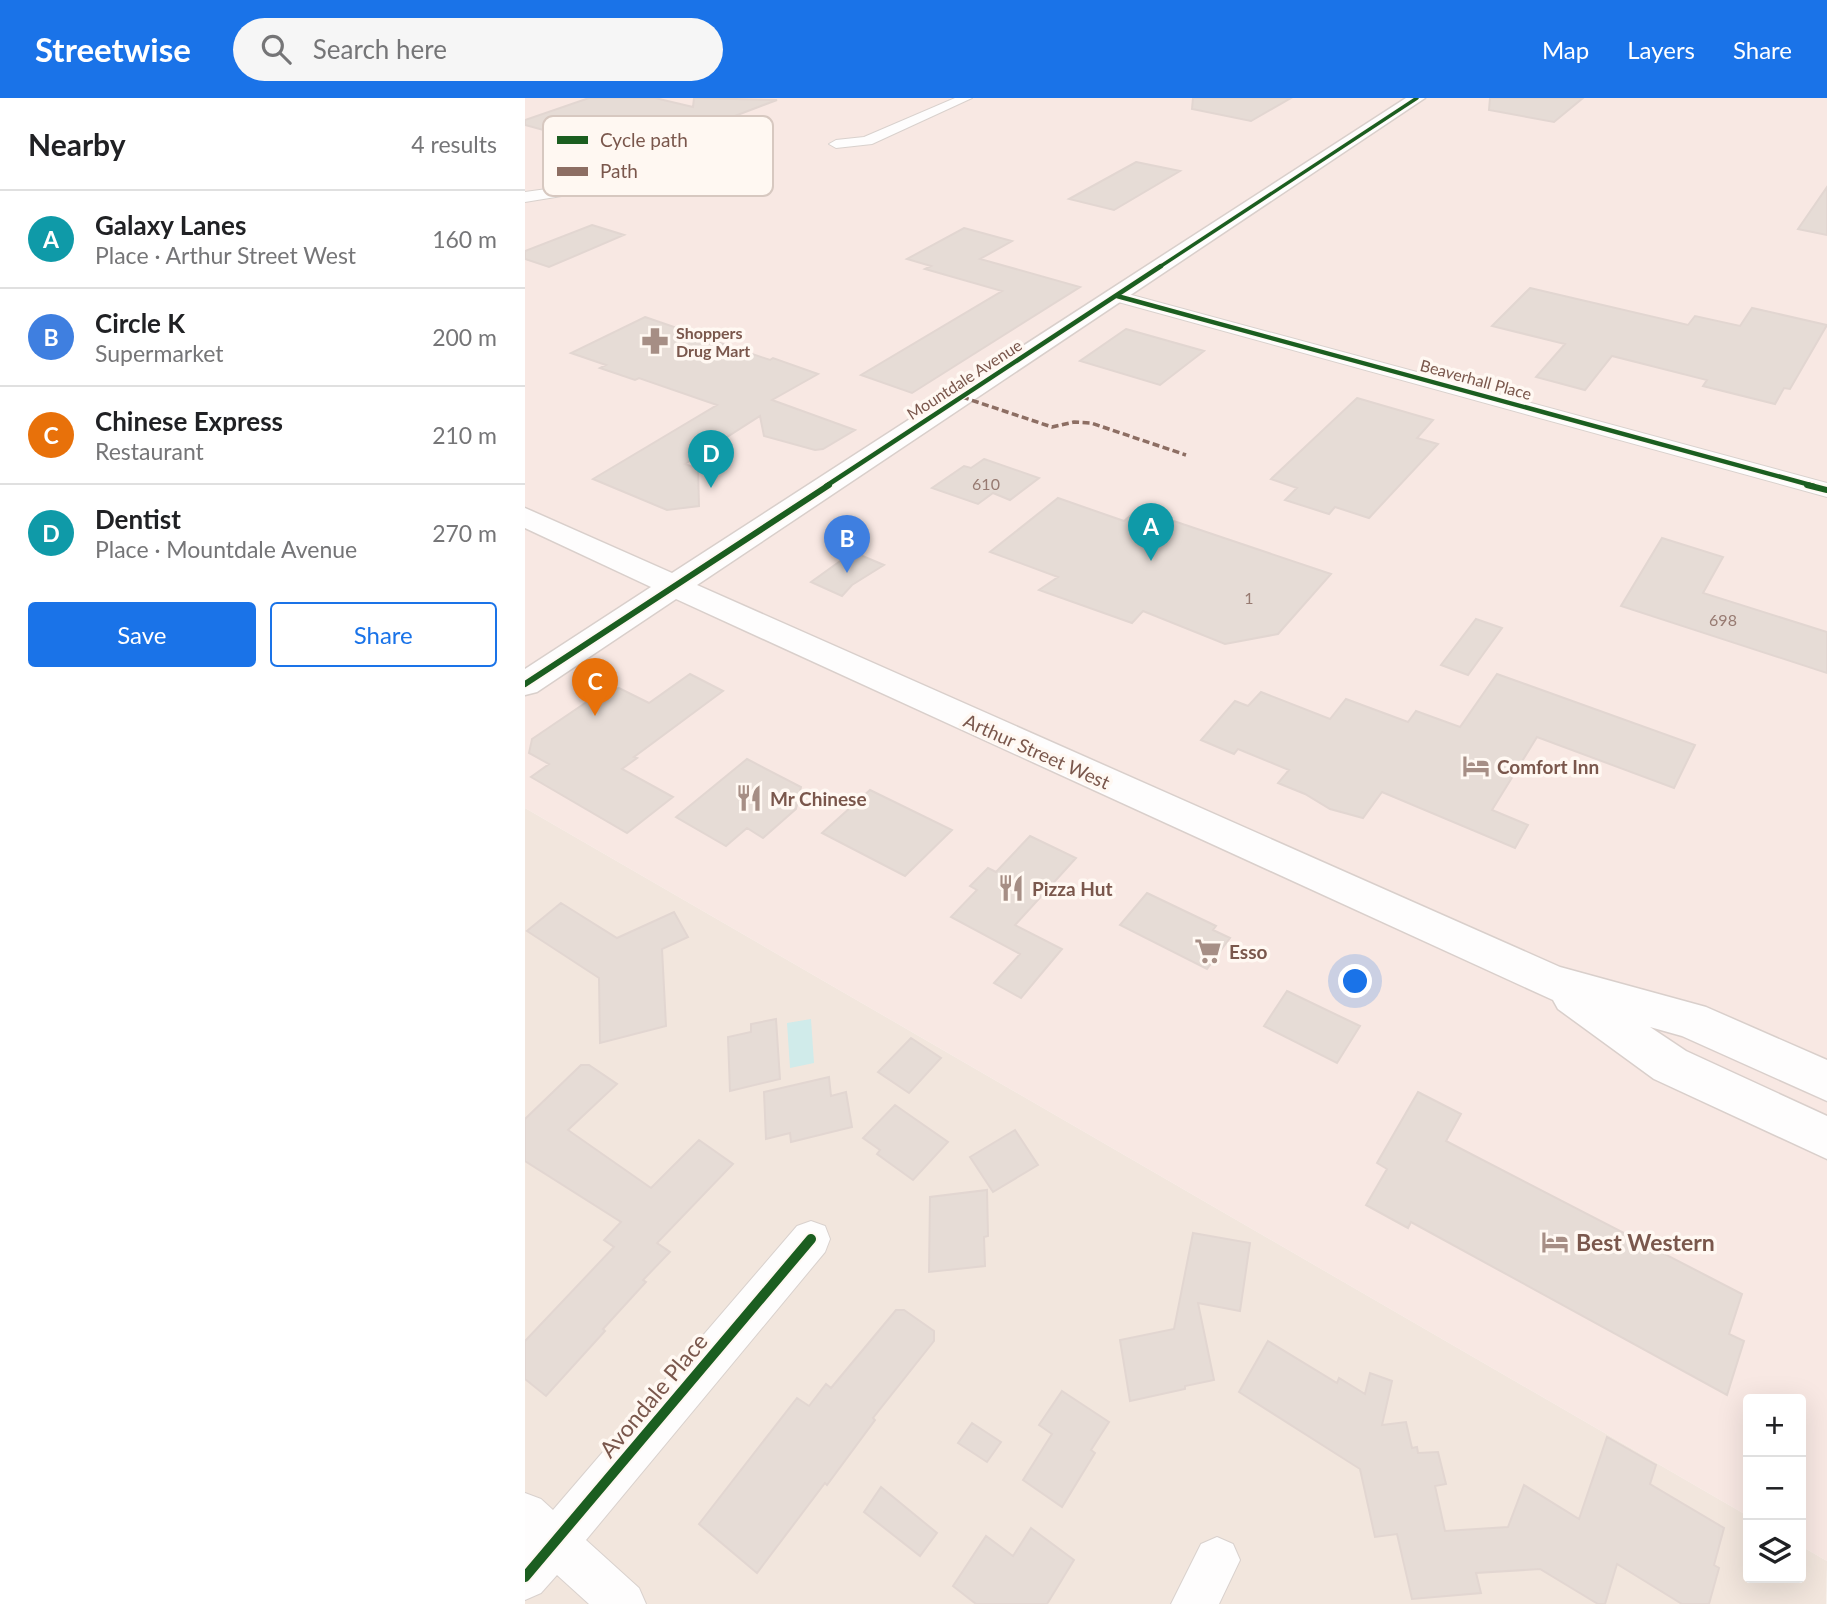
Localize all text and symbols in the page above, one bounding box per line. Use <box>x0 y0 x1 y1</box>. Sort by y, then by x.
search box <box>233 18 723 81</box>
text: Streetwise <box>35 29 191 69</box>
icon: search <box>257 30 295 68</box>
text: Search here <box>313 33 447 65</box>
text: Map <box>1542 35 1589 64</box>
text: Layers <box>1627 35 1695 64</box>
text: Share <box>1733 35 1792 64</box>
legend <box>543 116 773 196</box>
text: Nearby <box>28 126 126 162</box>
text: Cycle path <box>600 128 688 151</box>
text: 4 results <box>411 130 497 158</box>
text: Path <box>600 159 638 182</box>
text: Galaxy Lanes <box>95 209 246 241</box>
text: A <box>43 225 59 253</box>
text: 160 m <box>432 225 497 253</box>
text: Place · Arthur Street West <box>95 241 356 269</box>
text: Circle K <box>95 307 185 339</box>
text: B <box>43 323 59 351</box>
text: 200 m <box>432 323 497 351</box>
place label: Shoppers Drug Mart <box>676 323 750 360</box>
pharmacy icon: Shoppers Drug Mart <box>640 326 670 356</box>
street label: Mountdale Avenue <box>903 335 1025 423</box>
text: Supermarket <box>95 339 224 367</box>
street label: Beaverhall Place <box>1418 355 1534 403</box>
text: Chinese Express <box>95 405 283 437</box>
text: C <box>43 421 59 449</box>
text: 210 m <box>432 421 497 449</box>
pin: D <box>688 430 734 488</box>
text: Restaurant <box>95 437 204 465</box>
house number: 610 <box>972 474 1000 493</box>
text: Dentist <box>95 503 181 535</box>
pin: A <box>1128 503 1174 561</box>
pin: B <box>824 515 870 573</box>
text: D <box>42 519 60 547</box>
text: 270 m <box>432 519 497 547</box>
text: Place · Mountdale Avenue <box>95 535 357 563</box>
house number: 1 <box>1244 588 1254 607</box>
button: Save <box>28 602 256 667</box>
button: Share <box>270 602 497 667</box>
house number: 698 <box>1709 610 1737 629</box>
pin: C <box>572 658 618 716</box>
street label: Arthur Street West <box>960 708 1114 794</box>
hotel icon: Comfort Inn <box>1461 751 1491 781</box>
place label: Comfort Inn <box>1497 755 1599 778</box>
restaurant icon: Mr Chinese <box>734 783 764 813</box>
place label: Mr Chinese <box>770 787 867 810</box>
restaurant icon: Pizza Hut <box>996 873 1026 903</box>
place label: Pizza Hut <box>1032 877 1113 900</box>
supermarket icon: Esso <box>1193 936 1223 966</box>
place label: Esso <box>1229 940 1267 963</box>
your location <box>1338 964 1372 998</box>
hotel icon: Best Western <box>1540 1227 1570 1257</box>
place label: Best Western <box>1576 1228 1715 1256</box>
street label: Avondale Place <box>593 1327 713 1463</box>
map controls <box>1743 1394 1806 1583</box>
button: + <box>1743 1394 1806 1457</box>
button: − <box>1743 1457 1806 1520</box>
button: layers <box>1743 1520 1806 1583</box>

